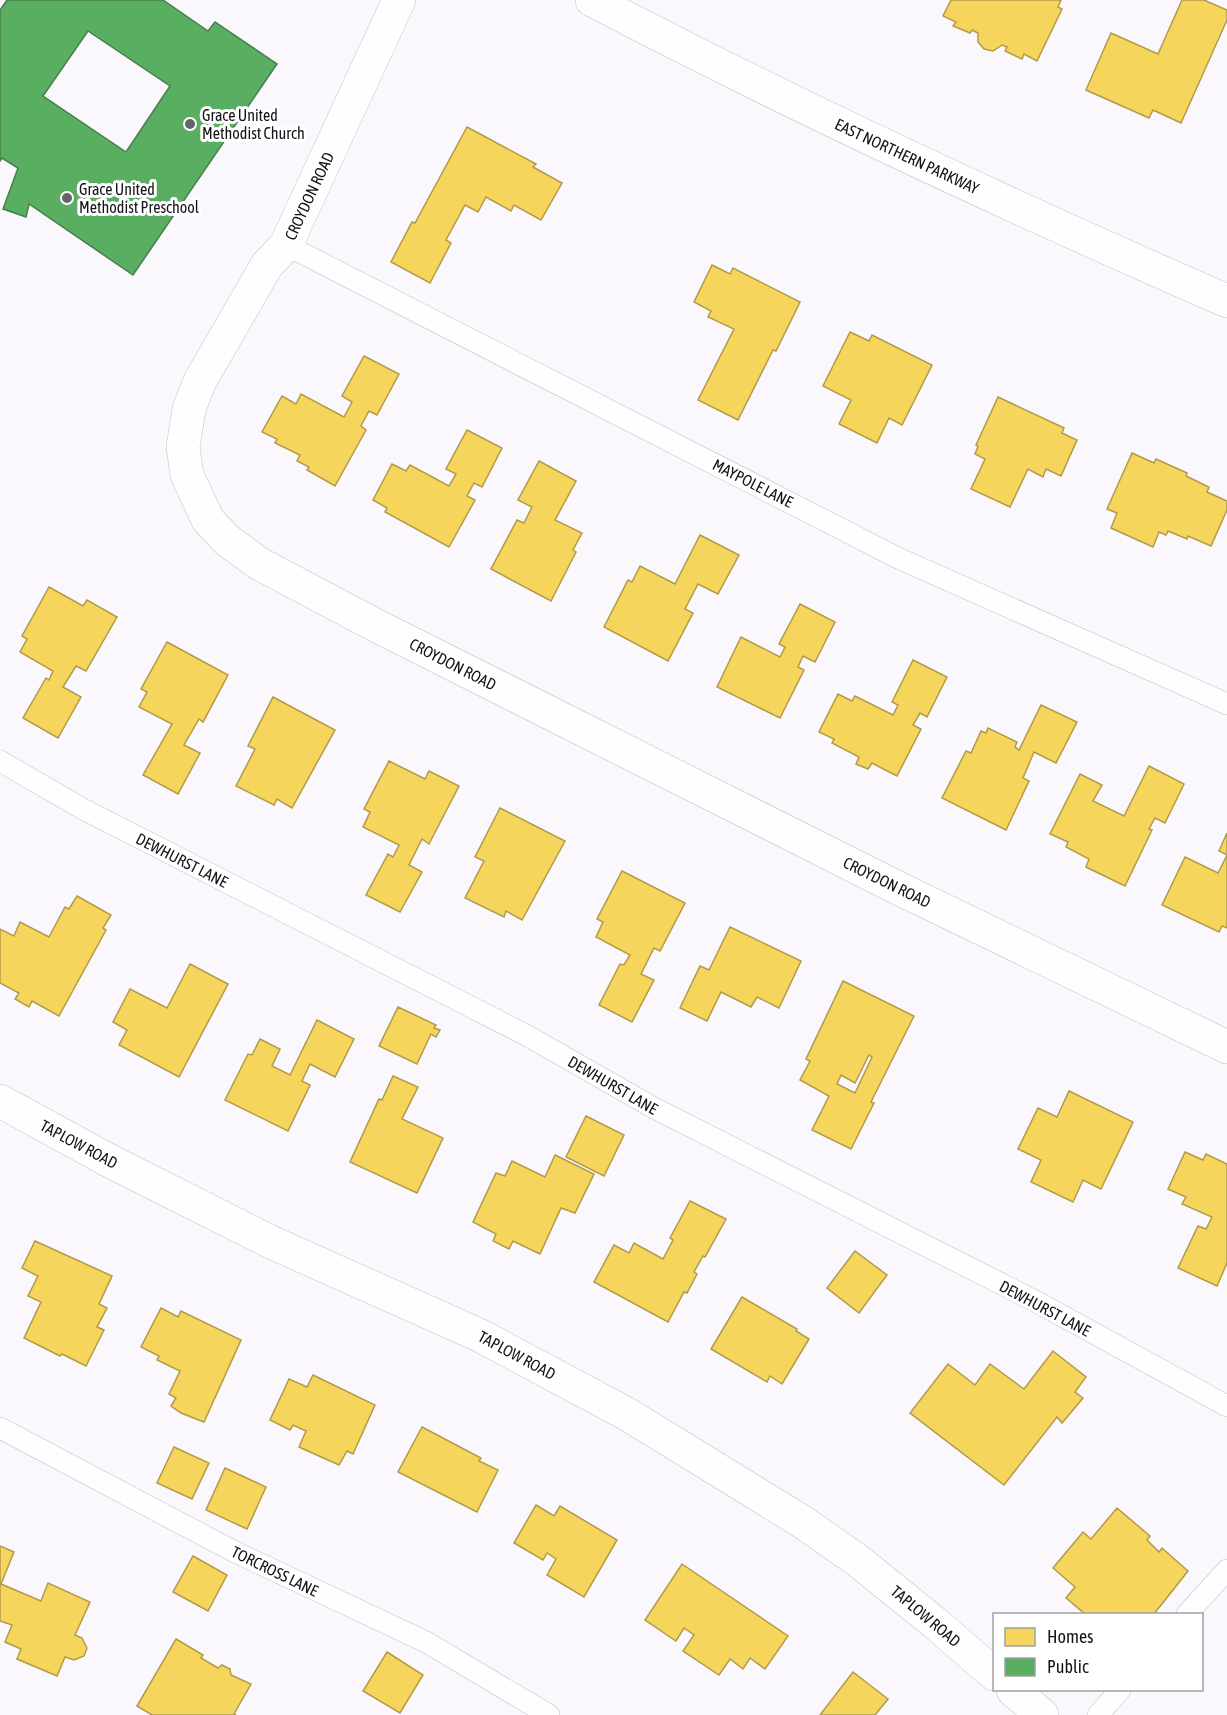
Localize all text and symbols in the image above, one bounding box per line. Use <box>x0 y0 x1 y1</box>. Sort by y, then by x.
place label: Grace United Methodist Church <box>202 106 305 142</box>
street label: EAST NORTHERN PARKWAY <box>832 115 983 198</box>
marker: Grace United Methodist Church <box>183 117 197 131</box>
street label: CROYDON ROAD <box>281 149 337 243</box>
place label: Grace United Methodist Preschool <box>79 180 200 216</box>
marker: Grace United Methodist Preschool <box>60 191 74 205</box>
street label: MAYPOLE LANE <box>710 455 796 511</box>
street label: CROYDON ROAD <box>407 634 499 694</box>
street label: DEWHURST LANE <box>133 829 231 891</box>
street label: CROYDON ROAD <box>840 853 934 911</box>
street label: DEWHURST LANE <box>565 1052 661 1118</box>
street label: TAPLOW ROAD <box>37 1116 121 1172</box>
street label: DEWHURST LANE <box>996 1276 1094 1340</box>
street label: TAPLOW ROAD <box>475 1327 559 1383</box>
street label: TORCROSS LANE <box>229 1542 321 1600</box>
street label: TAPLOW ROAD <box>888 1582 964 1650</box>
legend <box>993 1613 1203 1691</box>
text: Homes <box>1047 1626 1093 1647</box>
text: Public <box>1047 1656 1089 1677</box>

